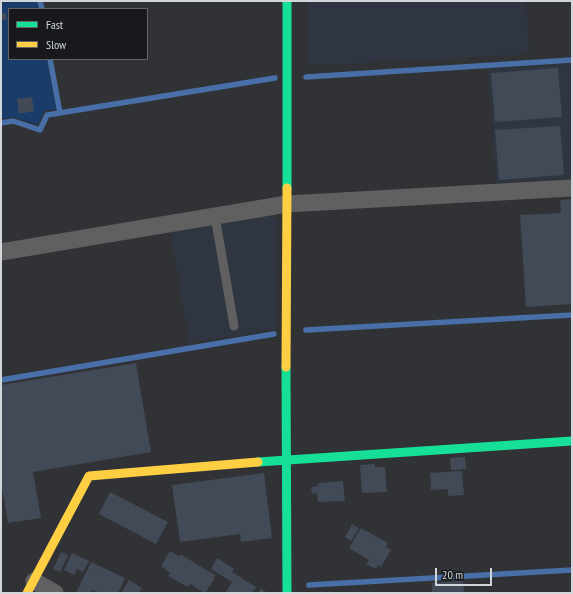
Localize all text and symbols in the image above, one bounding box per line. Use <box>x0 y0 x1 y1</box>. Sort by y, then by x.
legend <box>8 8 148 60</box>
text: Fast <box>46 17 63 32</box>
text: Slow <box>46 37 66 52</box>
scale bar <box>437 560 494 586</box>
text: 20 m <box>442 567 463 582</box>

